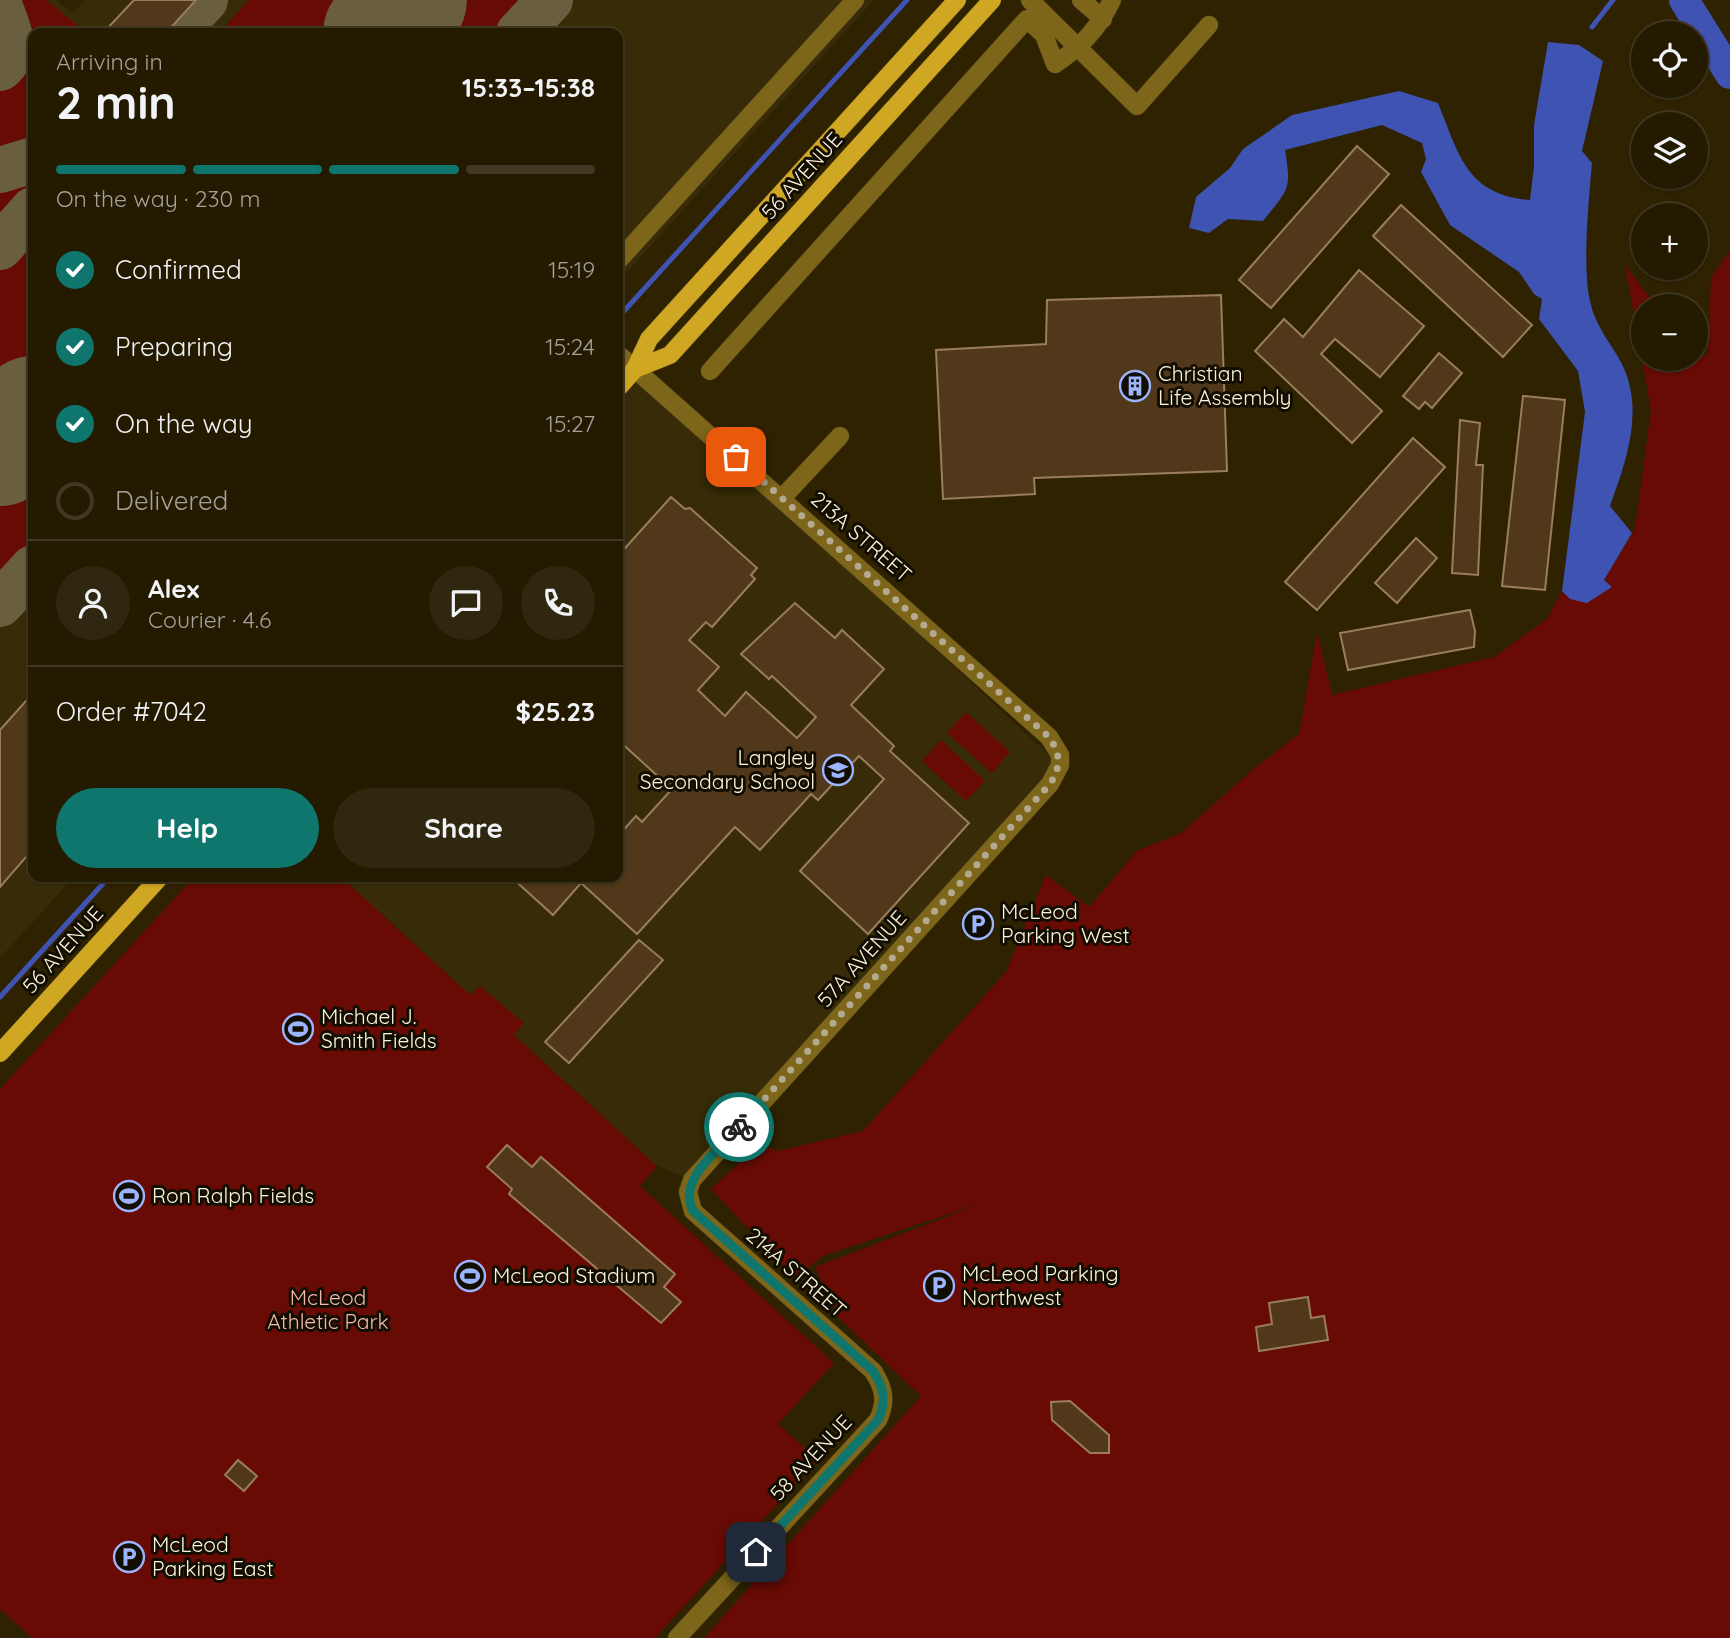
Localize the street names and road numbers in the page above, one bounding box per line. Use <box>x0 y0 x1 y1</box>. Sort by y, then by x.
street label: 56 AVENUE <box>755 126 847 224</box>
street label: 213A STREET <box>806 485 917 587</box>
street label: 56 AVENUE <box>16 900 108 998</box>
street label: 57A AVENUE <box>811 905 911 1012</box>
street label: 214A STREET <box>741 1222 852 1323</box>
street label: 58 AVENUE <box>764 1409 857 1506</box>

